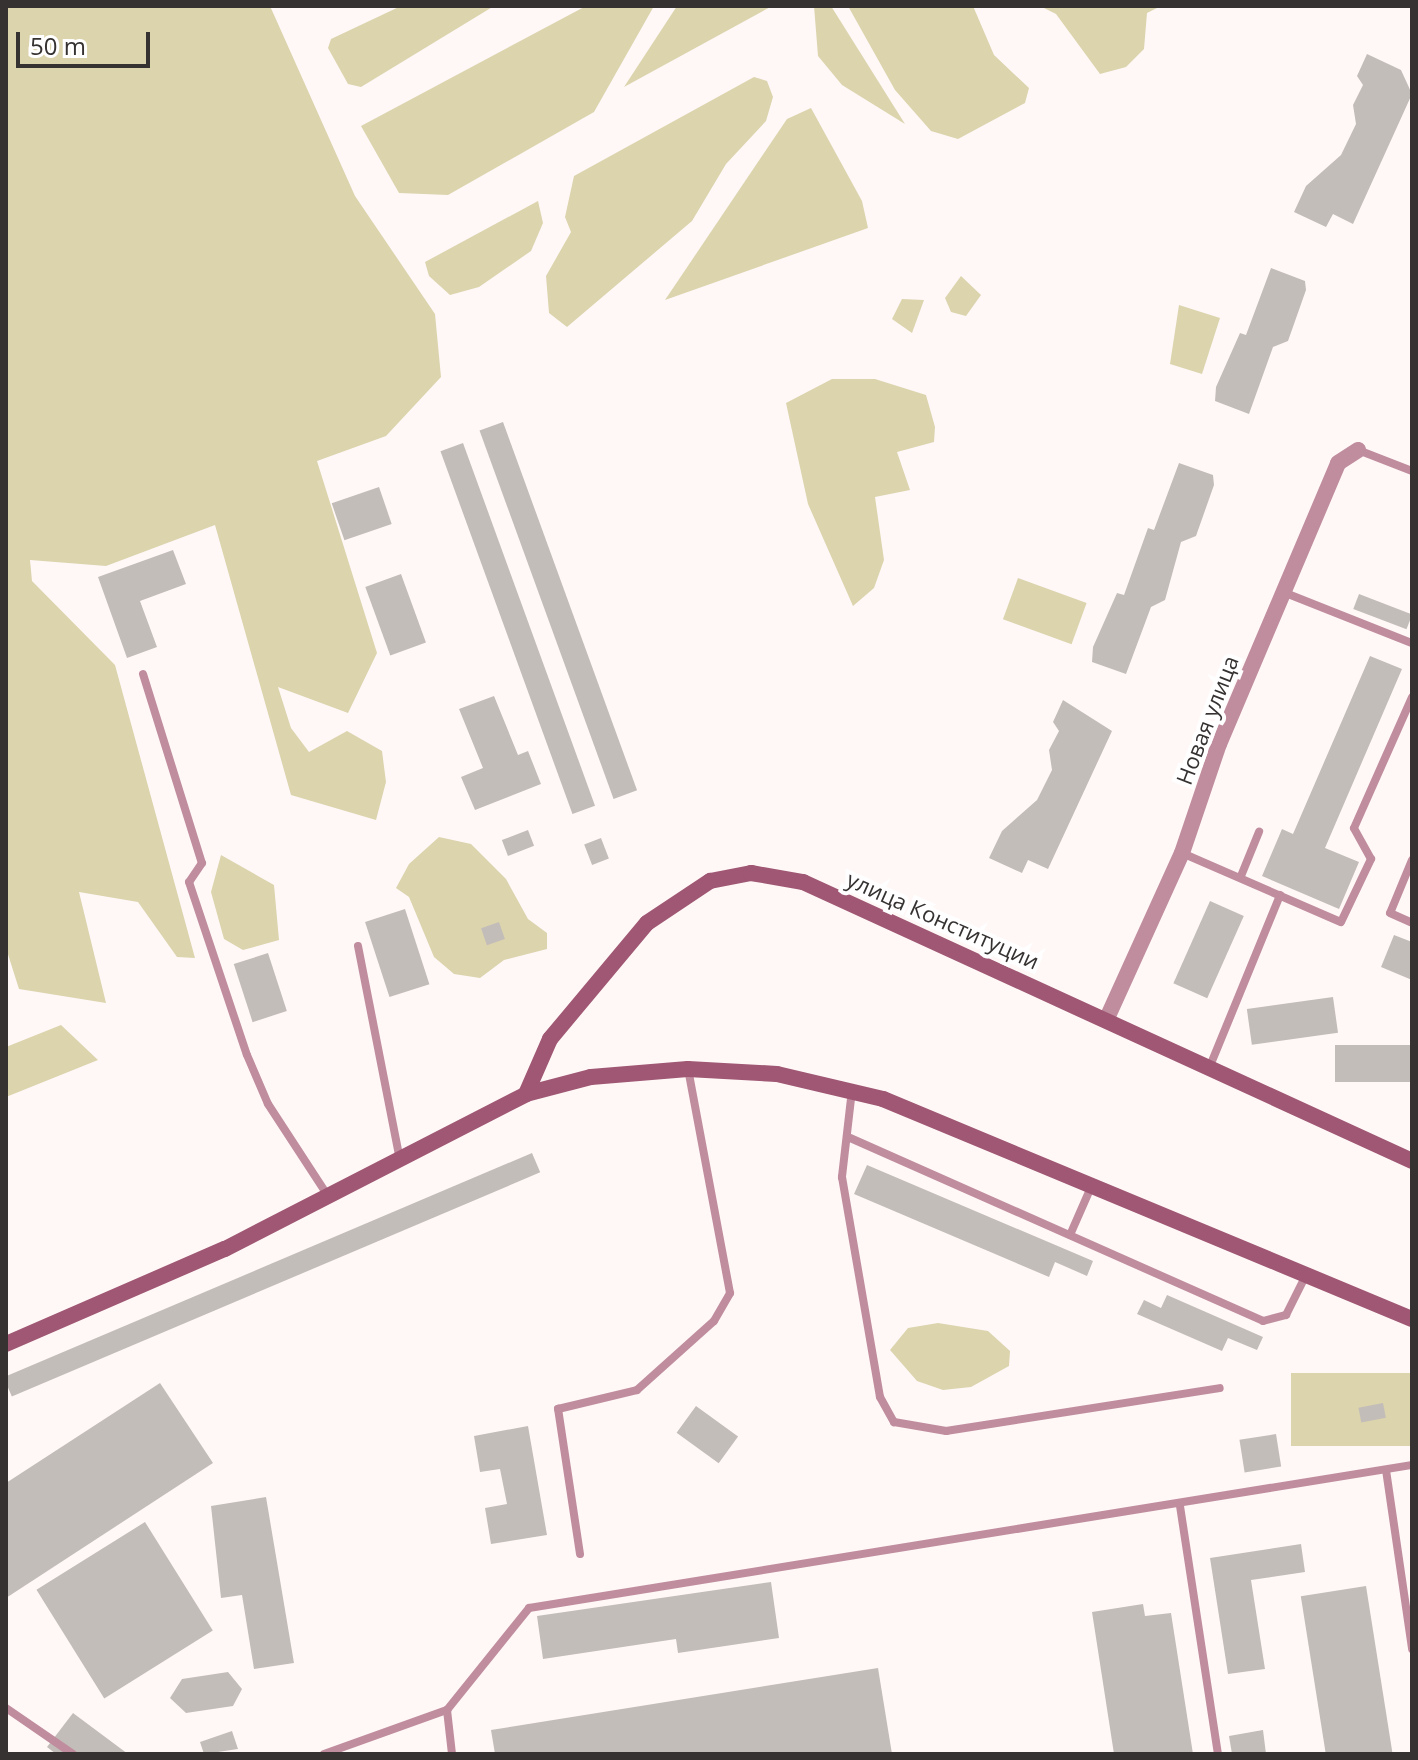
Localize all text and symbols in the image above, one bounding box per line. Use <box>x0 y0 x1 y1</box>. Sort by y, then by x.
scale bar <box>20 16 154 66</box>
text: 50 m <box>30 29 86 62</box>
street label: Новая улица <box>1170 652 1244 788</box>
street label: улица Конституции <box>843 866 1043 974</box>

